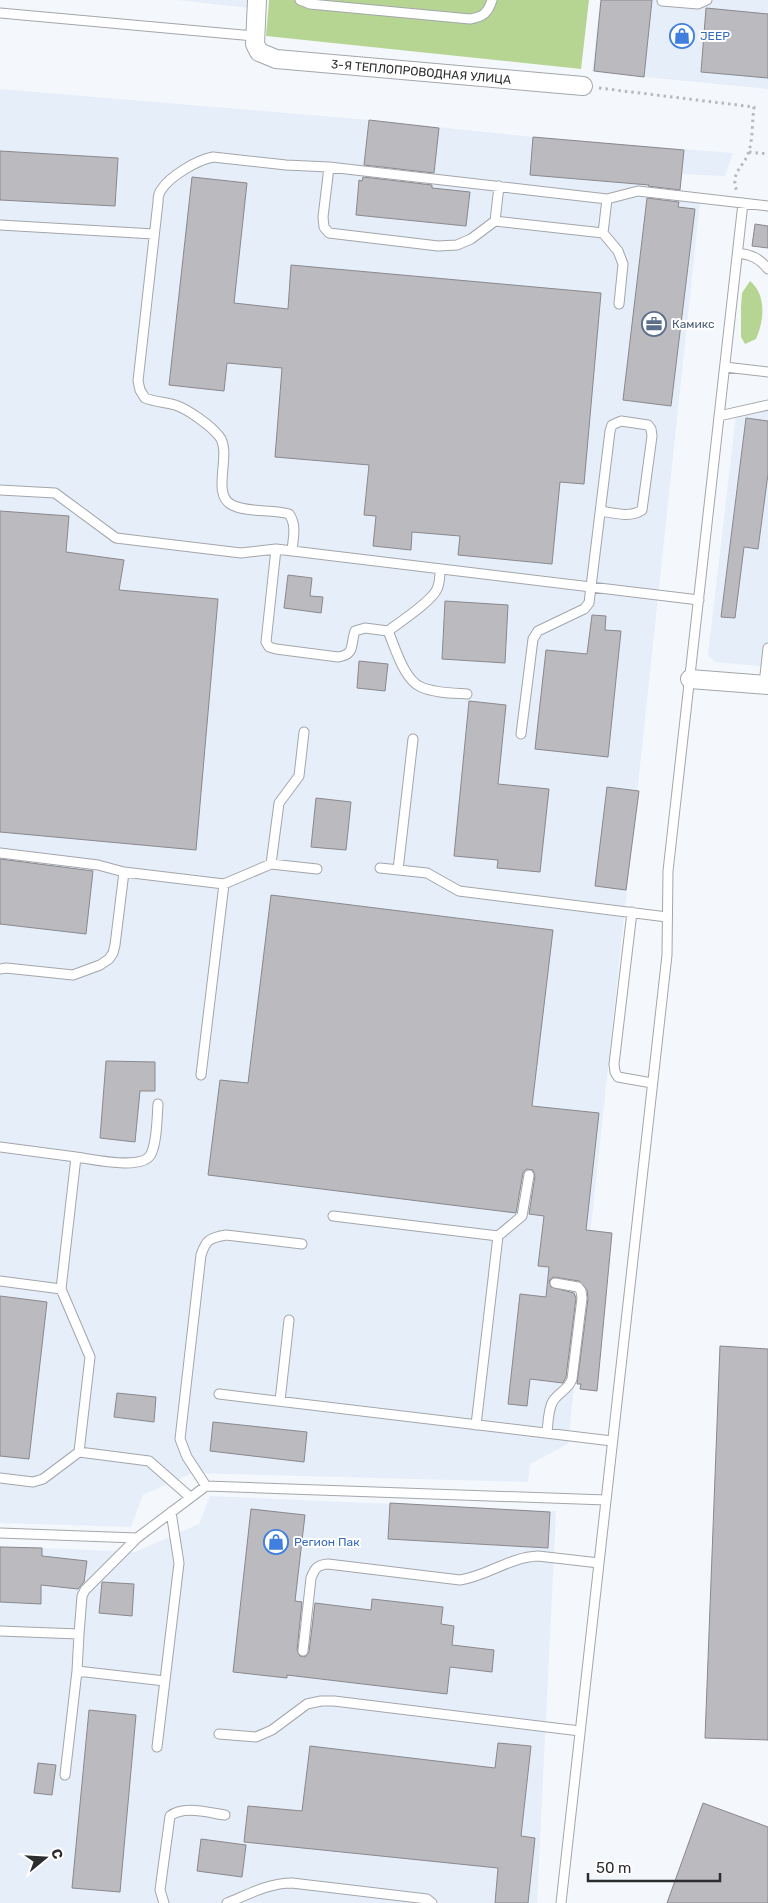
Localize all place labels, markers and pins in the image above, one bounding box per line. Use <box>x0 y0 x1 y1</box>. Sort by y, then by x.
shop icon: JEEP <box>669 23 695 49</box>
place label: JEEP <box>700 29 730 43</box>
office icon: Камикс <box>641 311 667 337</box>
place label: Камикс <box>672 317 715 331</box>
shop icon: Регион Пак <box>263 1529 289 1555</box>
place label: Регион Пак <box>294 1535 360 1549</box>

